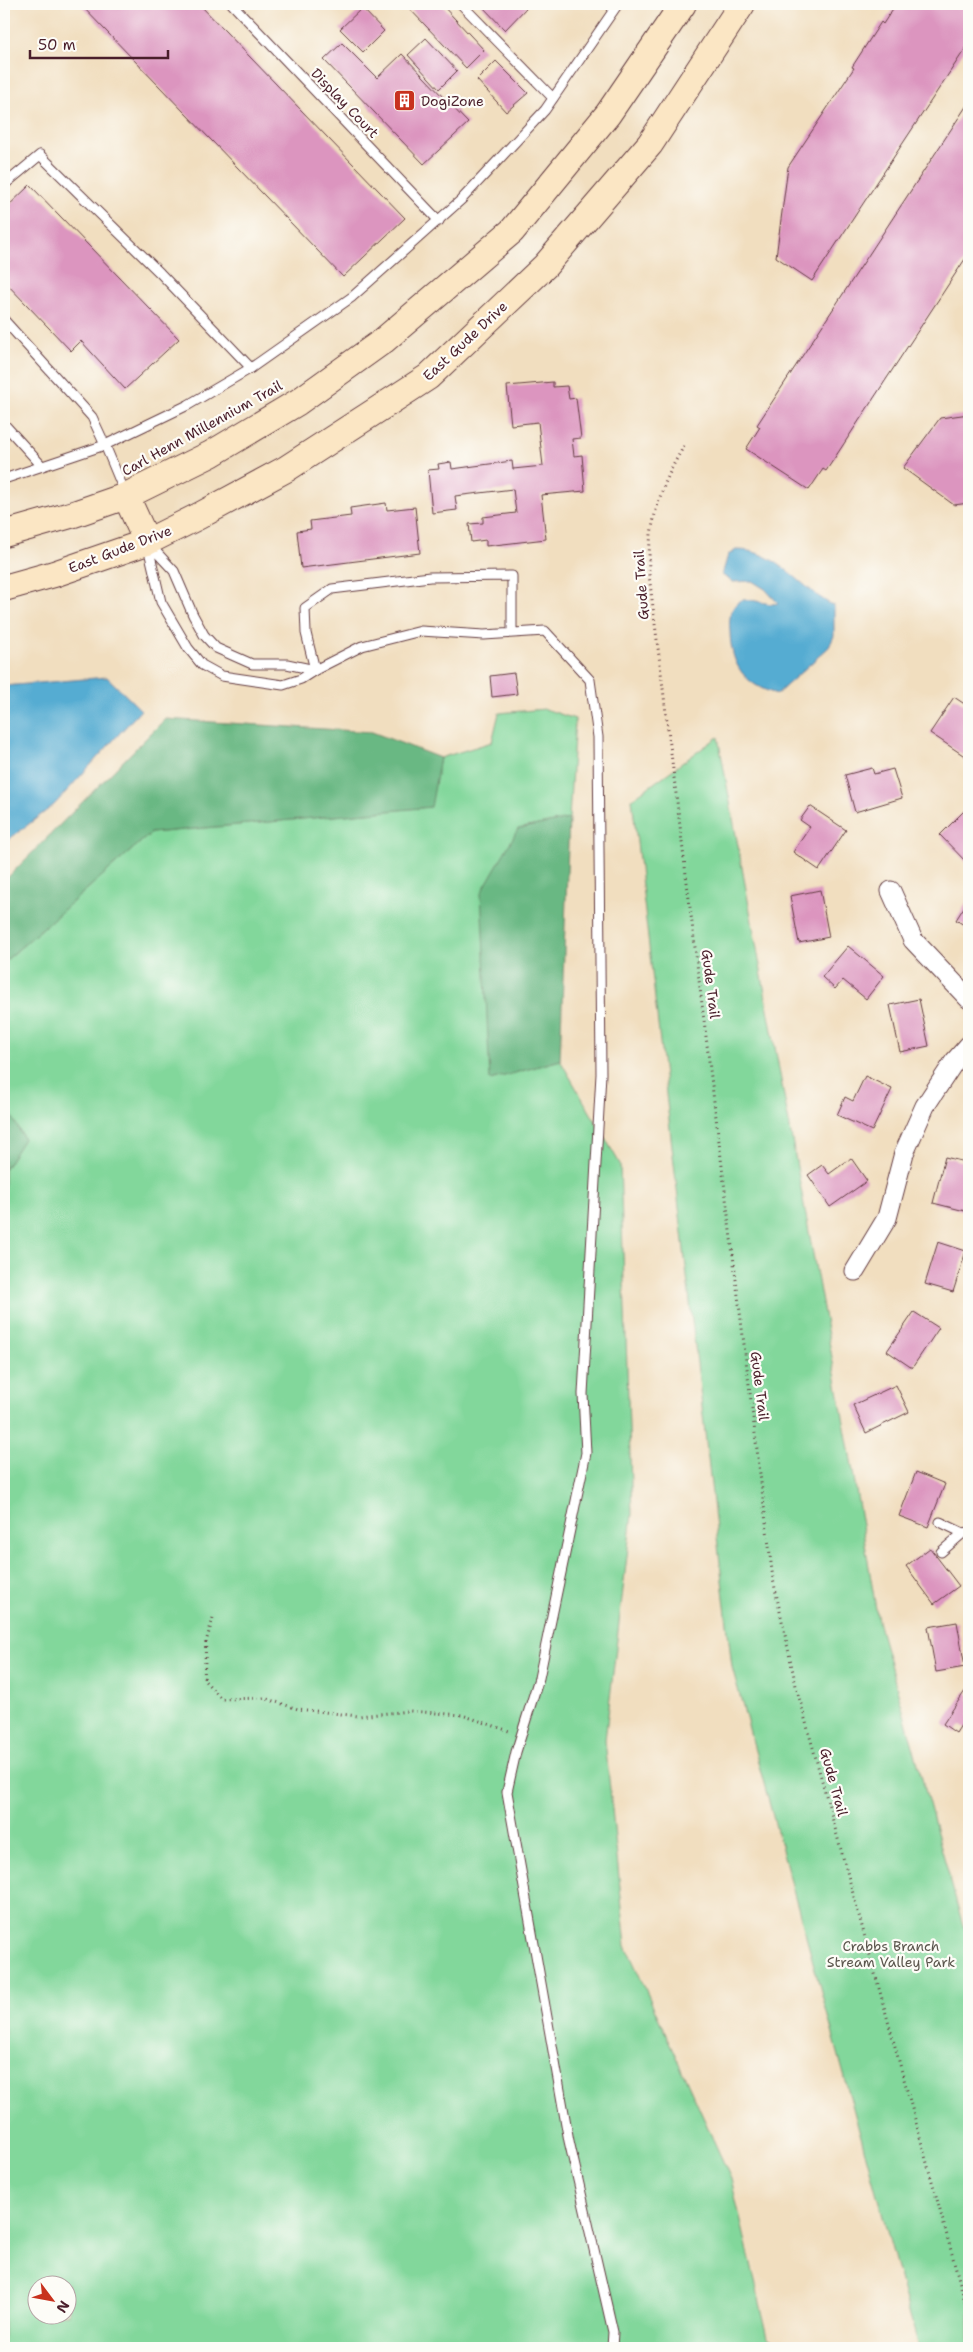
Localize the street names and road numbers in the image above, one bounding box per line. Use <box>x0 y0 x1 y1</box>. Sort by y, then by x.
street label: Display Court <box>307 64 383 142</box>
street label: East Gude Drive <box>419 297 511 385</box>
street label: Carl Henn Millennium Trail <box>119 376 286 480</box>
street label: East Gude Drive <box>66 521 174 577</box>
street label: Gude Trail <box>630 549 652 621</box>
street label: Gude Trail <box>698 948 724 1021</box>
street label: Gude Trail <box>747 1350 773 1423</box>
street label: Gude Trail <box>816 1746 852 1819</box>

